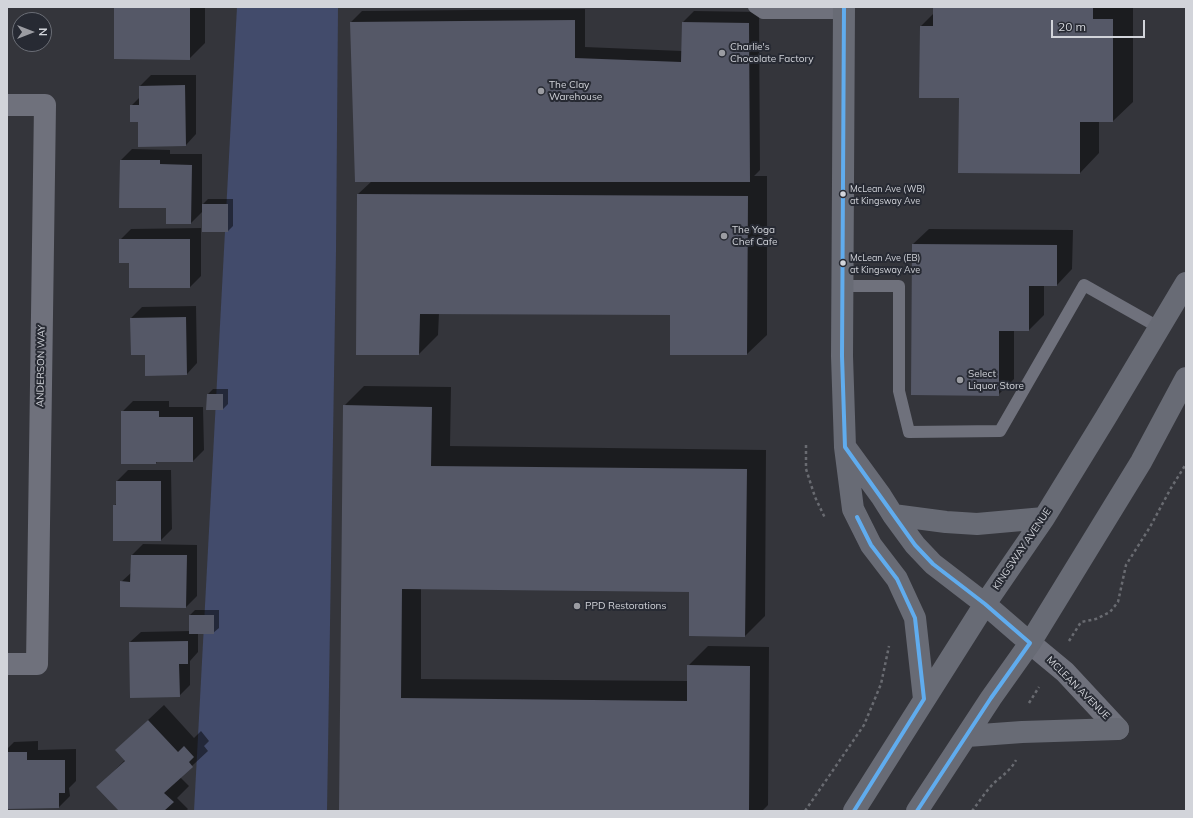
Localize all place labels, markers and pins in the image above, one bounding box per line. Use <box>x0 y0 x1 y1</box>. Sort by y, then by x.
place label: Charlie's Chocolate Factory <box>730 41 814 64</box>
marker: Charlie's Chocolate Factory <box>717 48 727 58</box>
place label: The Clay Warehouse <box>549 79 602 102</box>
marker: The Clay Warehouse <box>536 86 546 96</box>
place label: McLean Ave (WB) at Kingsway Ave <box>850 184 925 205</box>
marker: McLean Ave (WB) at Kingsway Ave <box>838 189 848 199</box>
place label: The Yoga Chef Cafe <box>732 224 777 248</box>
marker: The Yoga Chef Cafe <box>719 231 729 241</box>
place label: McLean Ave (EB) at Kingsway Ave <box>850 253 920 274</box>
marker: McLean Ave (EB) at Kingsway Ave <box>838 258 848 268</box>
place label: Select Liquor Store <box>968 368 1024 392</box>
marker: Select Liquor Store <box>955 375 965 385</box>
place label: PPD Restorations <box>585 600 666 612</box>
marker: PPD Restorations <box>572 601 582 611</box>

